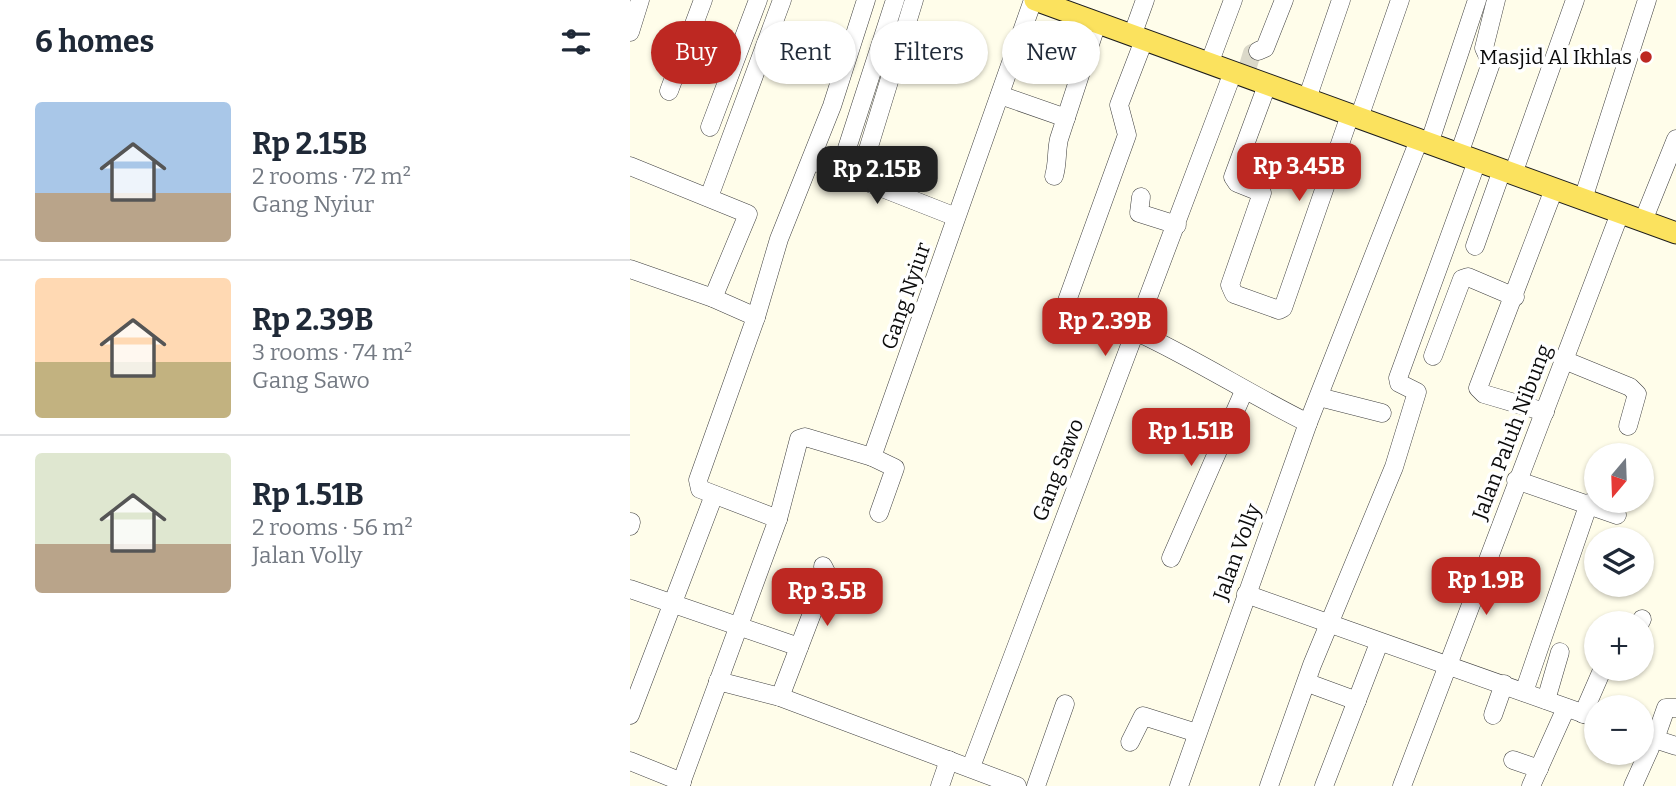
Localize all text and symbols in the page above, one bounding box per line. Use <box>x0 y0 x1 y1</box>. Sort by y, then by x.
chip: Buy <box>651 21 741 84</box>
chip: Rent <box>755 21 856 84</box>
chip: Filters <box>870 21 988 84</box>
chip: New <box>1002 21 1100 84</box>
icon: filters <box>557 23 595 61</box>
text: 6 homes <box>35 24 154 60</box>
place label: Masjid Al Ikhlas <box>1479 44 1632 70</box>
marker: Masjid Al Ikhlas <box>1638 49 1654 65</box>
text: Rp 2.15B <box>252 126 368 162</box>
icon: home <box>91 130 175 214</box>
pin: Rp 3.45B <box>1227 144 1371 203</box>
pin: Rp 2.15B <box>805 146 949 206</box>
text: Rp 3.45B <box>1253 152 1345 180</box>
text: Rp 2.15B <box>833 155 921 183</box>
text: 2 rooms · 72 m² <box>252 162 411 190</box>
text: Gang Nyiur <box>252 190 374 218</box>
street label: Gang Nyiur <box>876 239 936 353</box>
pin: Rp 2.39B <box>1033 298 1177 358</box>
text: Rp 2.39B <box>252 302 374 338</box>
icon: home <box>91 306 175 390</box>
text: Rp 2.39B <box>1058 307 1152 335</box>
text: 3 rooms · 74 m² <box>252 338 412 366</box>
street label: Jalan Paluh Nibung <box>1466 340 1557 524</box>
text: Gang Sawo <box>252 366 370 394</box>
pin: Rp 1.51B <box>1119 408 1263 468</box>
street label: Gang Sawo <box>1027 415 1089 525</box>
text: Rp 1.51B <box>1148 417 1234 445</box>
north arrow <box>1584 443 1654 513</box>
map controls <box>1584 443 1654 765</box>
text: Rp 1.51B <box>252 477 364 513</box>
icon: home <box>91 481 175 565</box>
street label: Jalan Volly <box>1207 499 1267 605</box>
text: 2 rooms · 56 m² <box>252 513 413 541</box>
button: layers <box>1584 527 1654 597</box>
text: Jalan Volly <box>252 541 362 569</box>
pin: Rp 1.9B <box>1421 558 1551 617</box>
text: Rp 1.9B <box>1448 566 1524 594</box>
pin: Rp 3.5B <box>762 568 892 628</box>
text: Rp 3.5B <box>788 577 866 605</box>
button: + <box>1584 611 1654 681</box>
button: − <box>1584 695 1654 765</box>

